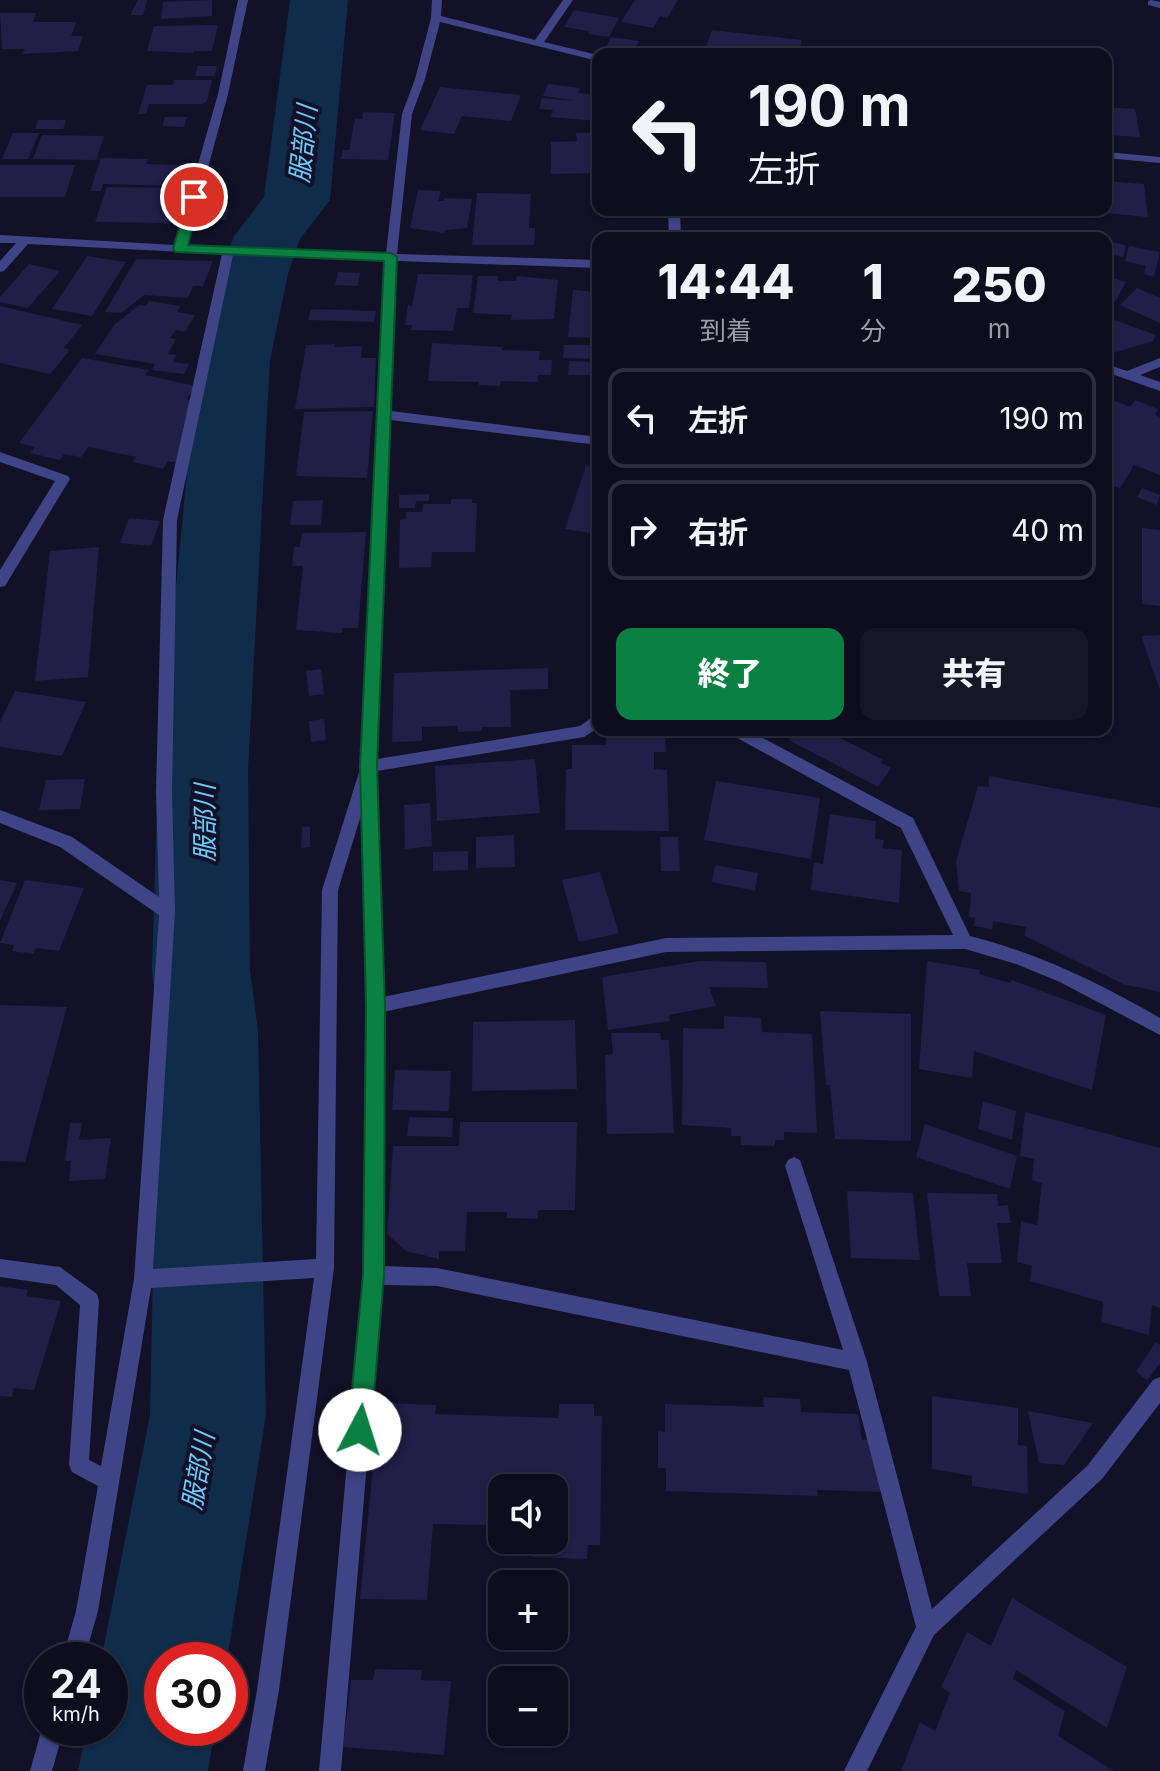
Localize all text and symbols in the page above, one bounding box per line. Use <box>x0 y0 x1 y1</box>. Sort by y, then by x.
text: 190 m <box>748 72 911 140</box>
icon: left <box>616 80 720 184</box>
water label: 服部川 <box>284 101 323 184</box>
text: 左折 <box>748 147 820 191</box>
pin <box>160 163 228 231</box>
icon: arrive <box>172 175 216 219</box>
text: 14:44 <box>657 252 795 311</box>
text: 1 <box>862 252 884 311</box>
text: 250 <box>951 255 1047 314</box>
text: m <box>988 313 1010 344</box>
text: 到着 <box>700 315 752 346</box>
text: 分 <box>860 315 886 346</box>
icon: left <box>620 396 664 440</box>
text: 190 m <box>1000 400 1084 436</box>
text: 左折 <box>688 402 748 438</box>
icon: right <box>620 508 664 552</box>
text: 40 m <box>1011 512 1084 548</box>
text: 右折 <box>688 514 748 550</box>
button: 終了 <box>616 628 844 720</box>
button: 共有 <box>860 628 1088 720</box>
water label: 服部川 <box>189 781 220 862</box>
position arrow <box>318 1388 402 1472</box>
water label: 服部川 <box>176 1427 221 1512</box>
map controls <box>488 1474 568 1746</box>
button: sound <box>488 1474 568 1554</box>
button: + <box>488 1570 568 1650</box>
speed limit sign: 30 <box>144 1642 248 1746</box>
text: 24 <box>50 1659 102 1708</box>
button: − <box>488 1666 568 1746</box>
text: km/h <box>52 1702 100 1726</box>

